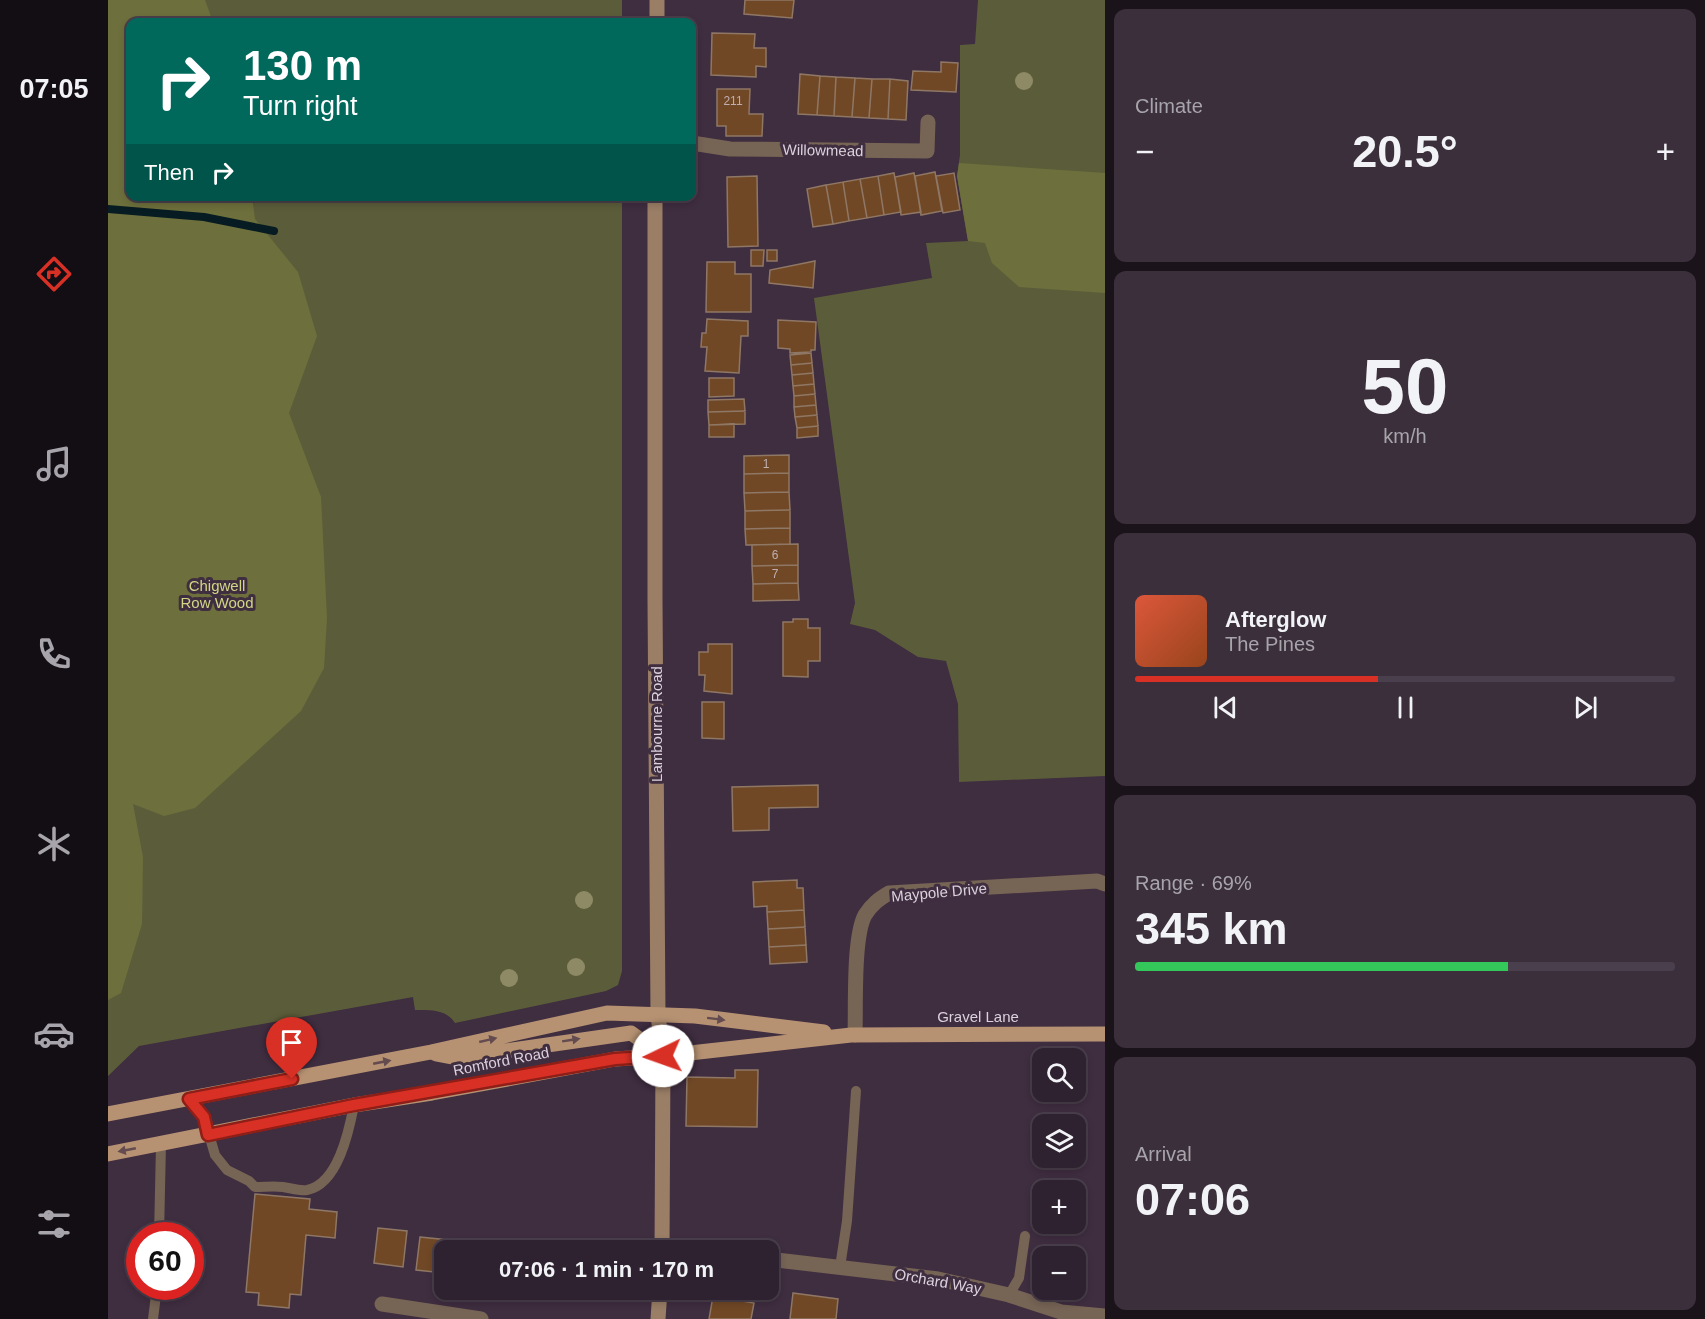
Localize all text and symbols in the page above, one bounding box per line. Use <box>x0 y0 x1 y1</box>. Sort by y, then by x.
icon: right <box>144 42 222 120</box>
text: 130 m <box>243 42 362 89</box>
text: 07:05 <box>19 74 89 104</box>
text: Turn right <box>243 91 358 121</box>
house number: 211 <box>723 94 743 108</box>
text: Climate <box>1135 95 1203 117</box>
text: 20.5° <box>1352 126 1458 177</box>
text: − <box>1135 133 1154 170</box>
text: + <box>1656 133 1675 170</box>
street label: Willowmead <box>782 141 864 159</box>
icon: right <box>206 156 239 189</box>
text: Then <box>144 160 194 185</box>
icon: directions <box>33 253 75 295</box>
text: 50 <box>1362 342 1448 430</box>
text: km/h <box>1383 425 1427 447</box>
icon: music <box>33 443 75 485</box>
house number: 1 <box>763 457 770 471</box>
house number: 6 <box>772 548 779 562</box>
house number: 7 <box>772 567 779 581</box>
park label: Chigwell Row Wood <box>180 577 254 611</box>
text: Afterglow <box>1225 607 1326 632</box>
icon: phone <box>33 633 75 675</box>
text: The Pines <box>1225 633 1315 655</box>
street label: Lambourne Road <box>648 666 665 782</box>
icon: previous <box>1209 691 1242 724</box>
icon: pause <box>1389 691 1422 724</box>
icon: next <box>1569 691 1602 724</box>
icon: climate <box>33 823 75 865</box>
text: Range · 69% <box>1135 872 1252 894</box>
street label: Maypole Drive <box>891 879 987 905</box>
text: 345 km <box>1135 903 1288 954</box>
street label: Gravel Lane <box>937 1008 1019 1025</box>
icon: car <box>33 1013 75 1055</box>
one-way arrow <box>707 1014 726 1024</box>
pin <box>266 1017 317 1079</box>
position arrow <box>631 1024 695 1088</box>
icon: arrive <box>275 1026 308 1059</box>
one-way arrow <box>478 1034 497 1044</box>
one-way arrow <box>562 1036 581 1045</box>
street label: Romford Road <box>452 1043 550 1079</box>
map controls <box>1032 1048 1086 1300</box>
button: search <box>1032 1048 1086 1102</box>
one-way arrow <box>373 1057 392 1066</box>
button: layers <box>1032 1114 1086 1168</box>
text: Arrival <box>1135 1143 1192 1165</box>
one-way arrow <box>117 1146 136 1155</box>
text: 07:06 <box>1135 1174 1250 1225</box>
button: + <box>1032 1180 1086 1234</box>
icon: filters <box>33 1203 75 1245</box>
speed limit sign: 60 <box>126 1222 204 1300</box>
button: − <box>1032 1246 1086 1300</box>
text: 07:06 · 1 min · 170 m <box>499 1257 714 1282</box>
street label: Orchard Way <box>893 1265 983 1297</box>

